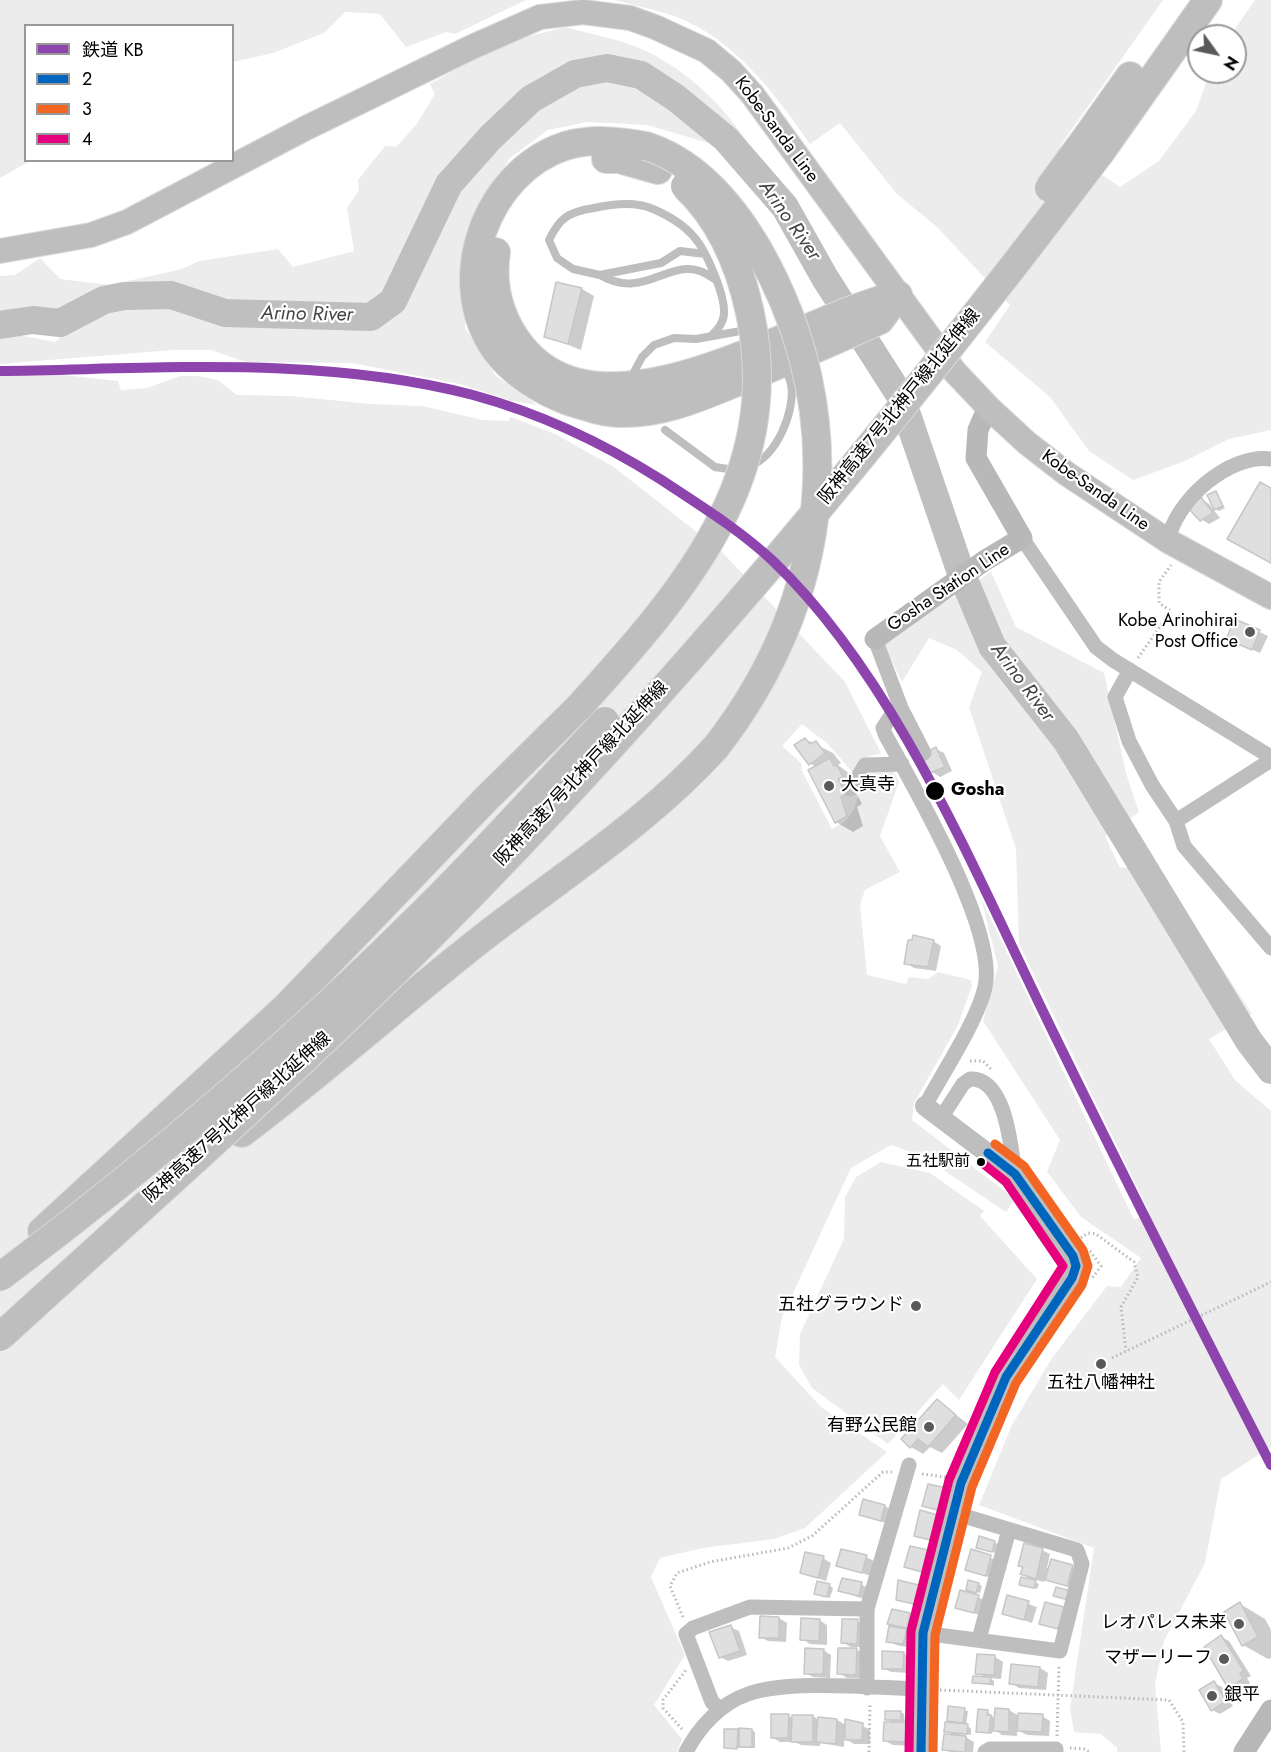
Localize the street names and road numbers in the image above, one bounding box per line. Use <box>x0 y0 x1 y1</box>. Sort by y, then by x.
street label: Kobe-Sanda Line <box>729 73 823 187</box>
street label: 阪神高速７号北神戸線北延伸線 <box>815 305 985 509</box>
street label: Kobe-Sanda Line <box>1037 446 1153 536</box>
street label: Gosha Station Line <box>884 539 1014 637</box>
street label: 阪神高速７号北神戸線北延伸線 <box>491 677 673 871</box>
street label: 阪神高速７号北神戸線北延伸線 <box>140 1028 336 1208</box>

